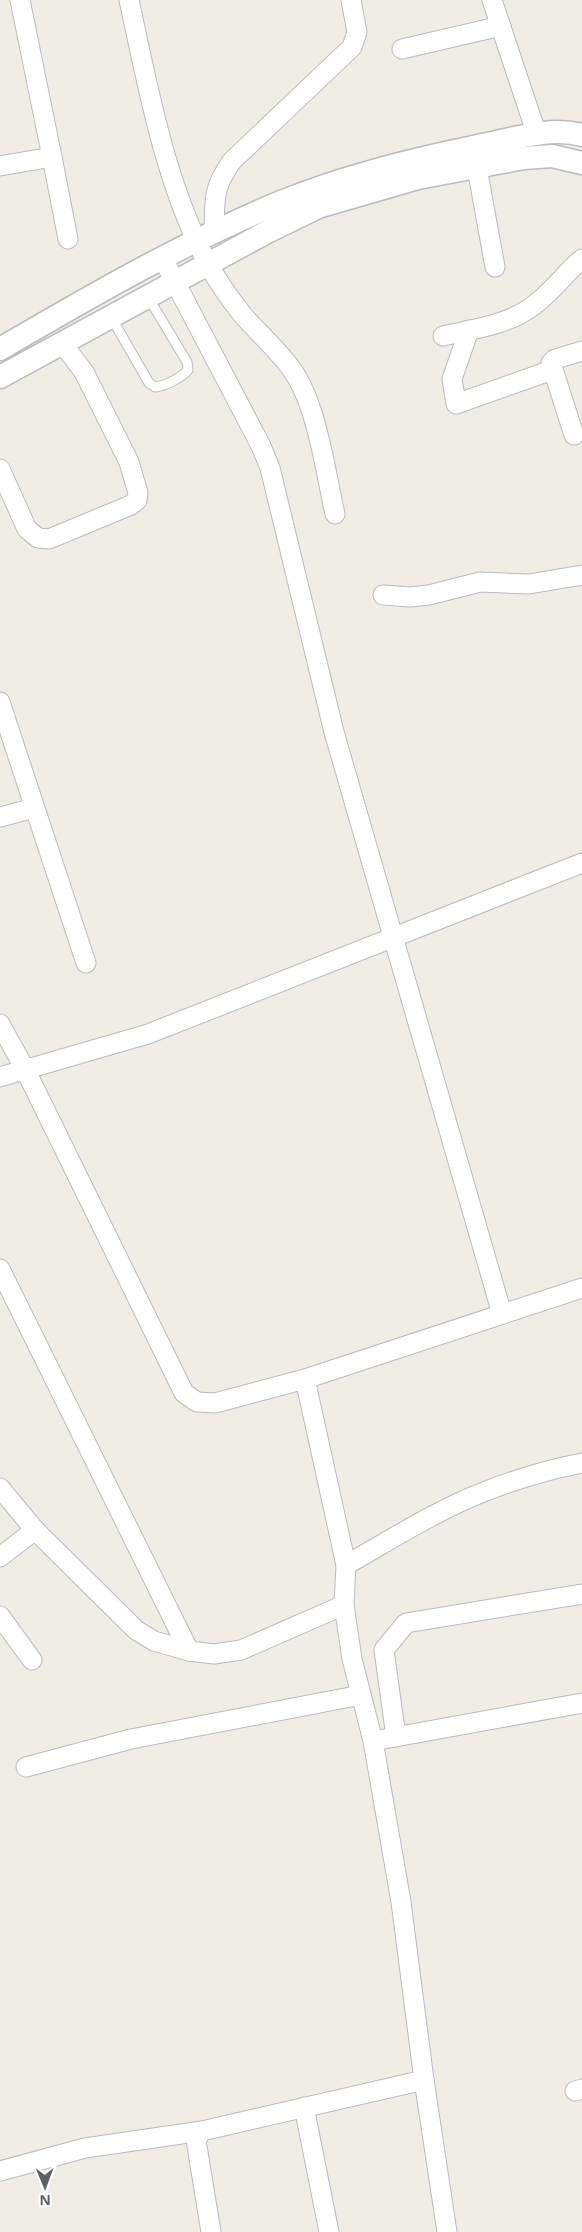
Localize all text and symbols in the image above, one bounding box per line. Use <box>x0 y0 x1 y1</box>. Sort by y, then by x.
north arrow <box>20 2162 70 2212</box>
text: N <box>39 2191 51 2210</box>

